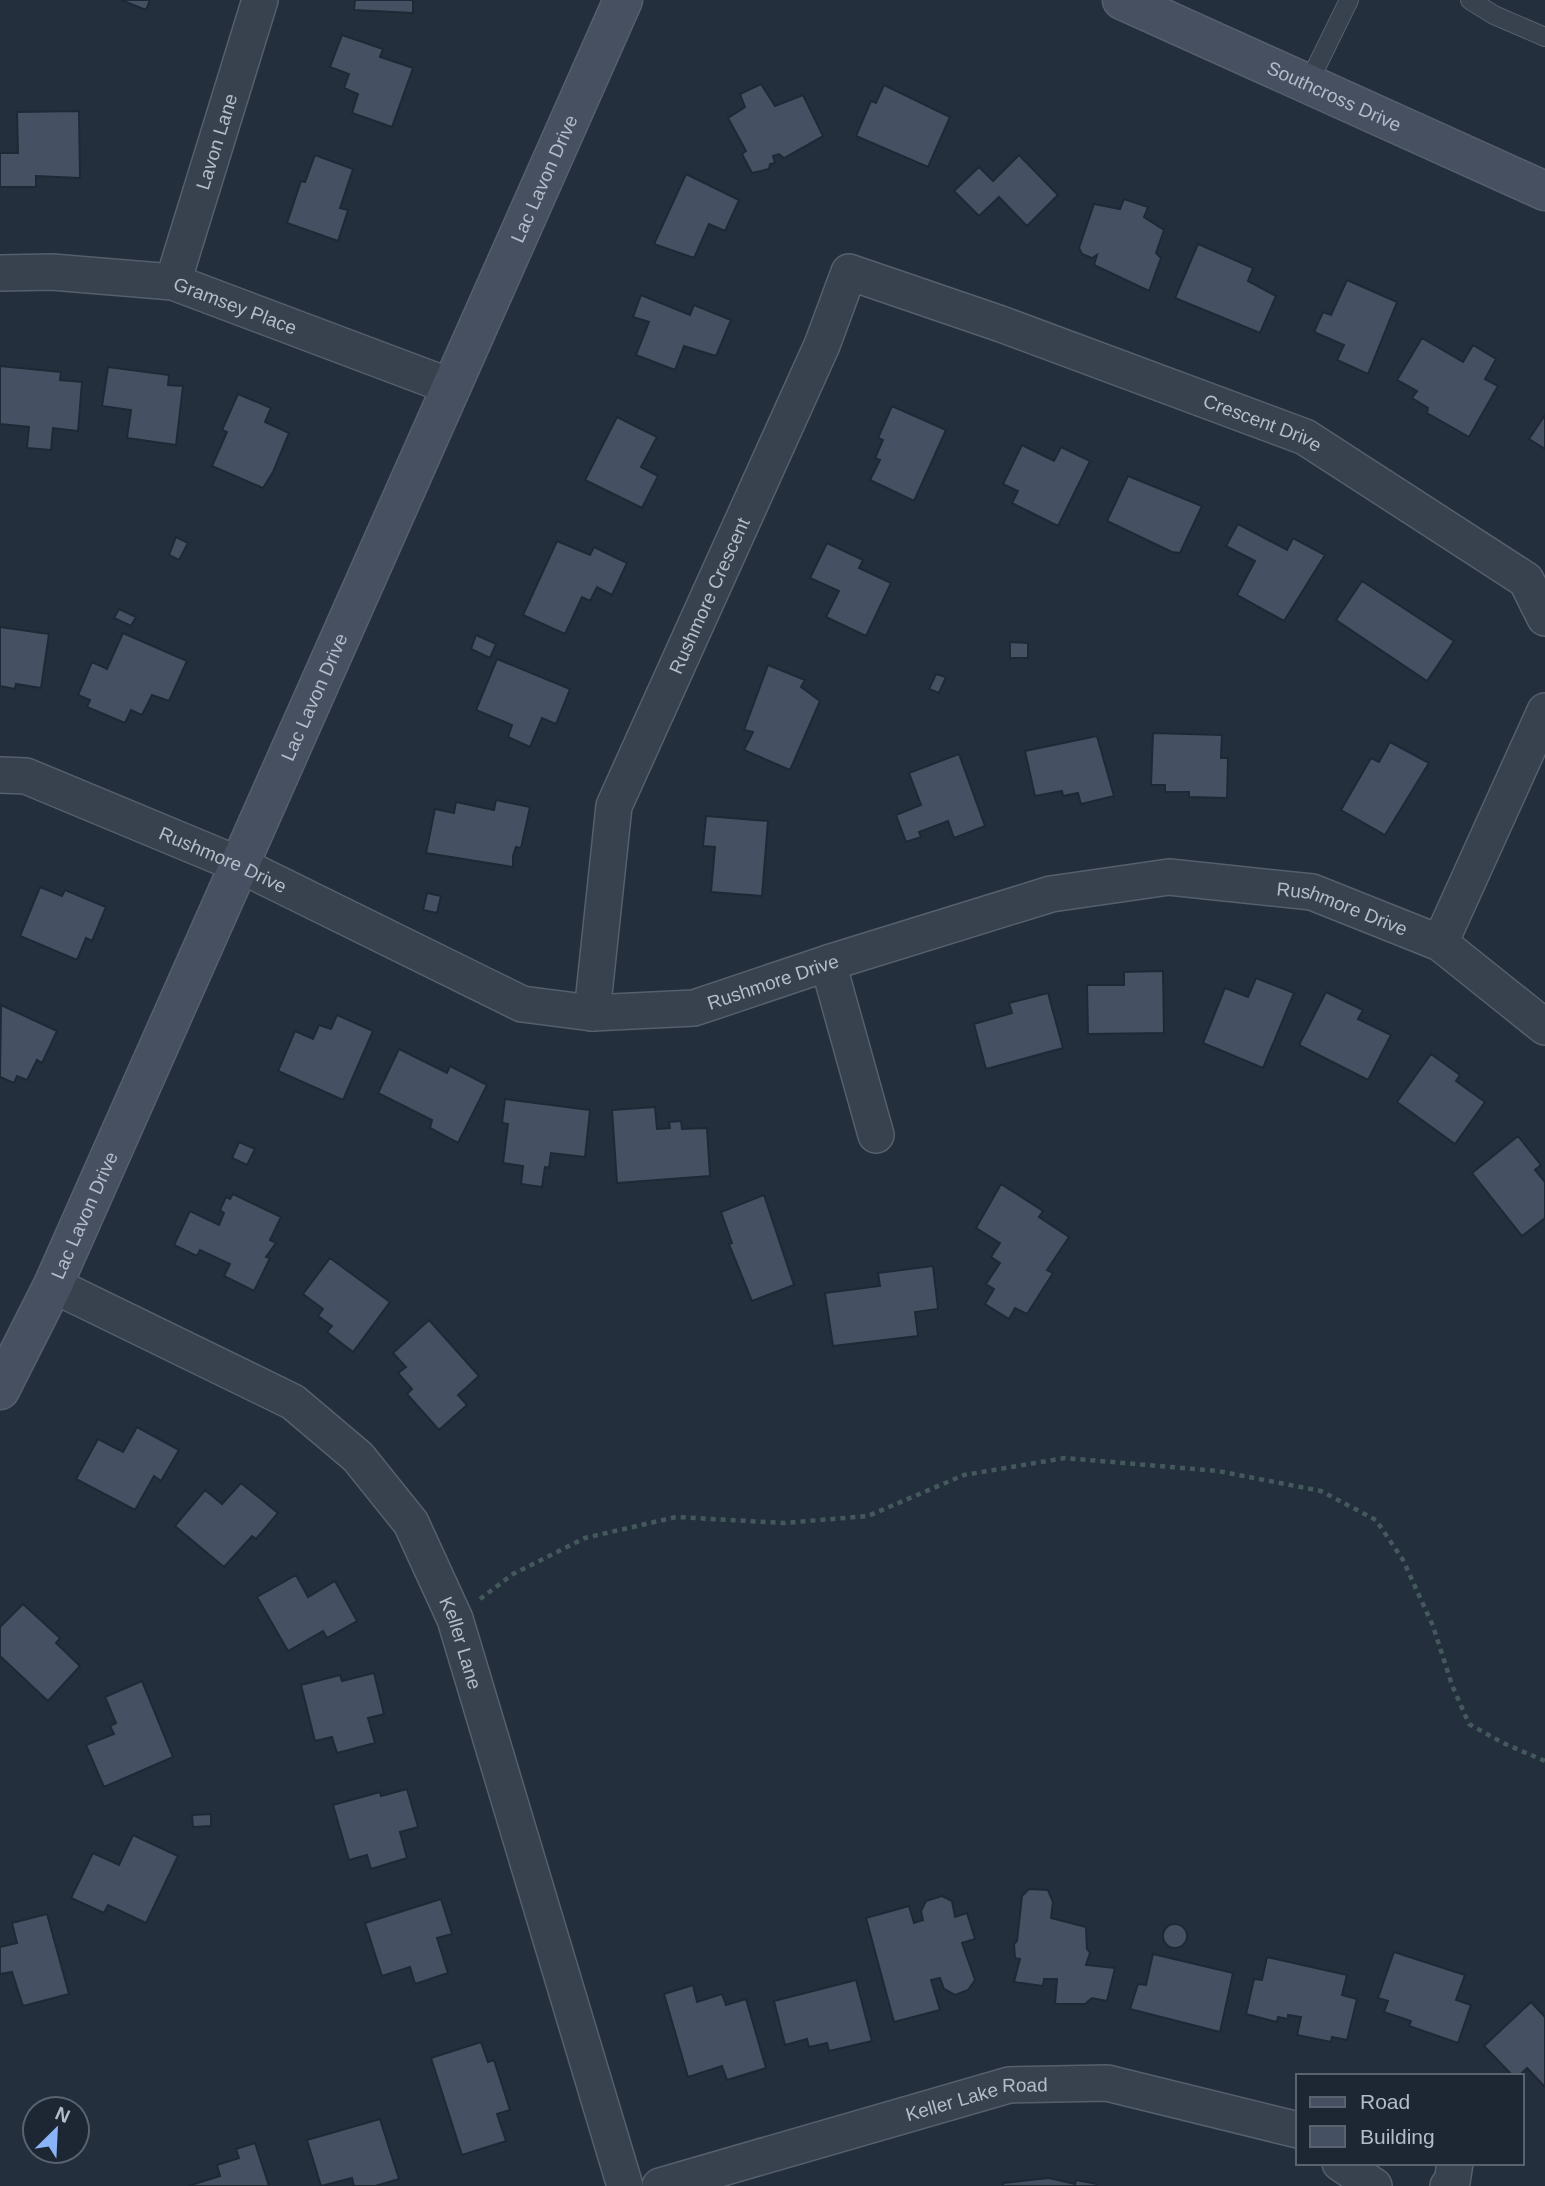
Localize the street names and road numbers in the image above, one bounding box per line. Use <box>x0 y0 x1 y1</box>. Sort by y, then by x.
street label: Southcross Drive <box>1264 57 1405 135</box>
street label: Lavon Lane <box>192 91 241 192</box>
street label: Lac Lavon Drive <box>506 112 581 246</box>
street label: Gramsey Place <box>171 273 300 338</box>
street label: Crescent Drive <box>1200 390 1326 456</box>
street label: Rushmore Crescent <box>665 514 754 677</box>
street label: Lac Lavon Drive <box>276 630 351 764</box>
street label: Rushmore Drive <box>156 822 290 897</box>
street label: Rushmore Drive <box>1276 878 1411 940</box>
street label: Rushmore Drive <box>704 950 841 1013</box>
street label: Lac Lavon Drive <box>47 1148 121 1282</box>
street label: Keller Lane <box>436 1593 486 1692</box>
street label: Keller Lake Road <box>903 2074 1048 2125</box>

